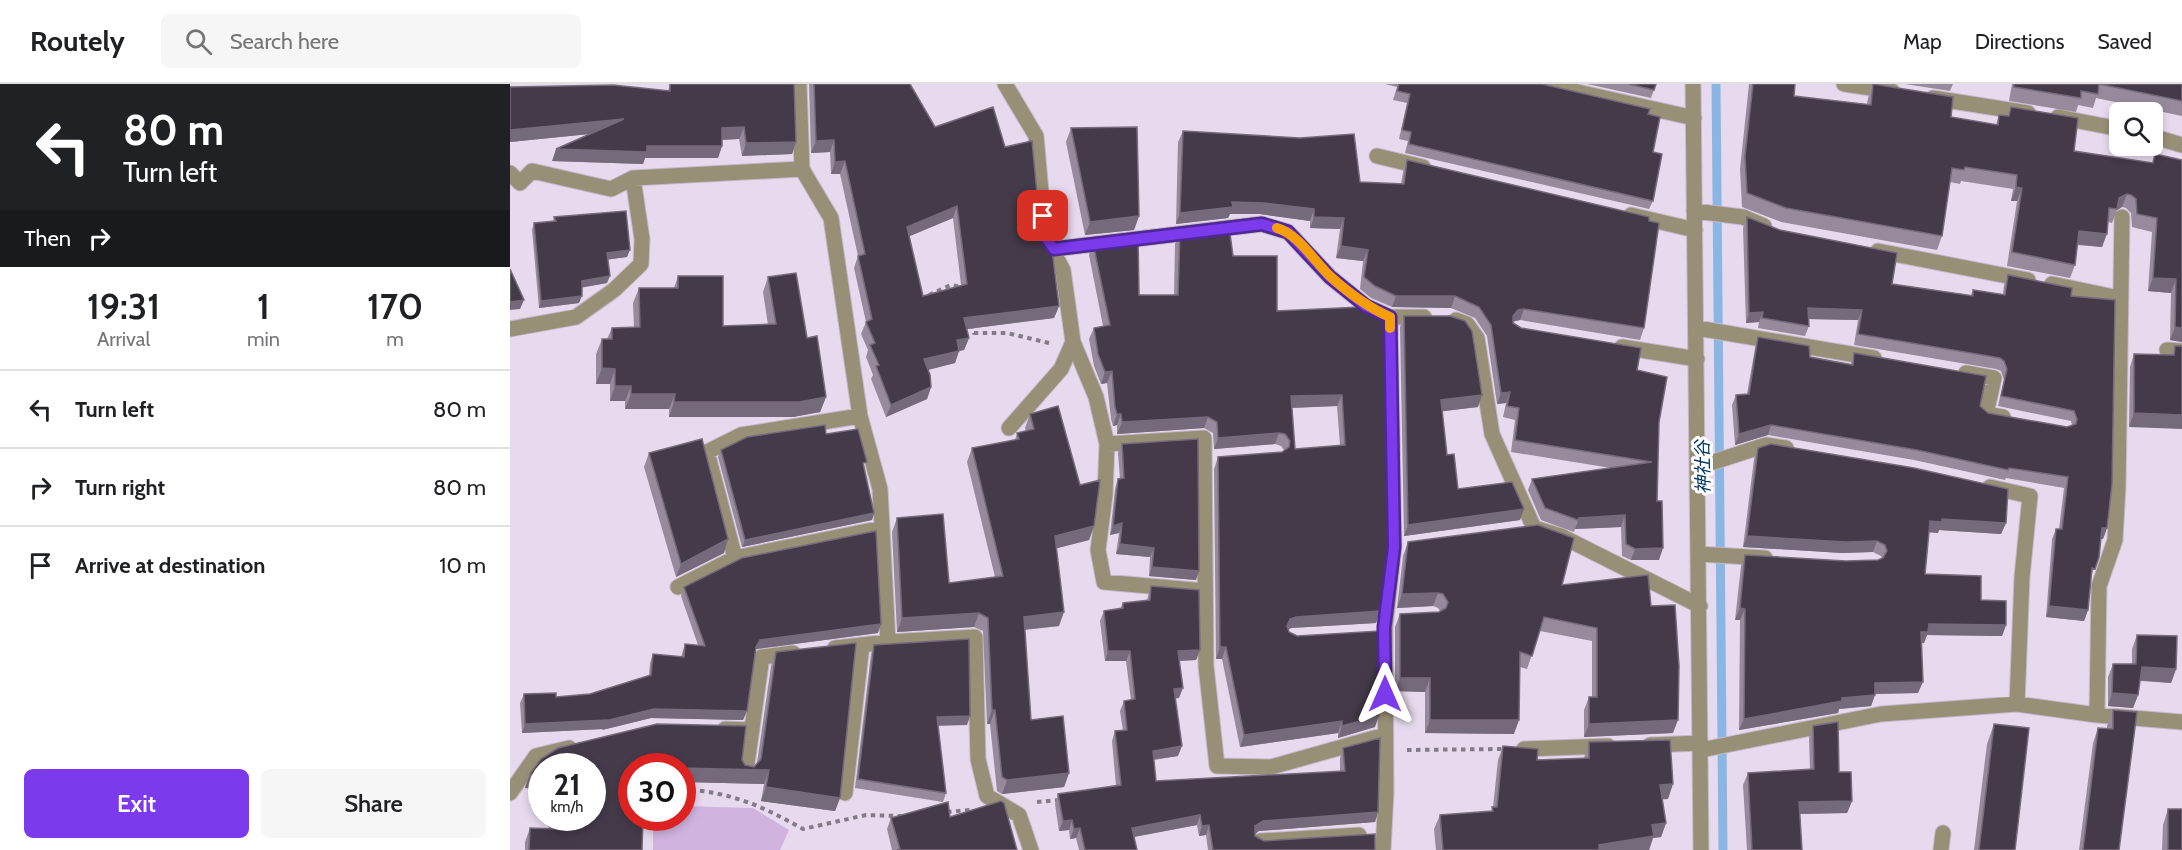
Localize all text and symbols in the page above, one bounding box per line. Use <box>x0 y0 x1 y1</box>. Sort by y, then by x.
search box <box>161 14 581 68</box>
text: Routely <box>30 24 125 58</box>
icon: search <box>182 25 215 58</box>
text: Search here <box>230 28 339 55</box>
text: Map <box>1903 29 1942 54</box>
text: Directions <box>1975 29 2064 54</box>
text: Saved <box>2097 29 2152 54</box>
map controls <box>2109 102 2163 156</box>
button: search <box>2109 102 2163 156</box>
text: 80 m <box>123 104 224 156</box>
icon: left <box>24 108 102 186</box>
text: Turn left <box>123 156 217 189</box>
pin <box>1017 190 1068 241</box>
icon: arrive <box>1026 199 1059 232</box>
icon: right <box>83 222 116 255</box>
text: Then <box>24 225 71 252</box>
text: 19:31 <box>87 284 160 328</box>
text: 1 <box>257 284 270 328</box>
text: 170 <box>367 284 423 328</box>
text: Arrival <box>97 327 150 351</box>
text: min <box>247 327 280 351</box>
text: m <box>386 327 404 351</box>
icon: left <box>24 393 57 426</box>
text: Turn left <box>75 396 154 423</box>
text: 80 m <box>433 396 486 423</box>
water label: 神社谷 <box>1691 438 1714 494</box>
icon: right <box>24 471 57 504</box>
text: Turn right <box>75 474 165 501</box>
text: 80 m <box>433 474 486 501</box>
icon: arrive <box>24 549 57 582</box>
text: Arrive at destination <box>75 552 265 579</box>
text: 10 m <box>439 552 486 579</box>
position arrow <box>1353 662 1417 726</box>
speed limit sign: 30 <box>618 753 696 831</box>
text: 21 <box>554 766 580 803</box>
button: Exit <box>24 769 249 838</box>
button: Share <box>261 769 486 838</box>
text: km/h <box>551 798 583 816</box>

